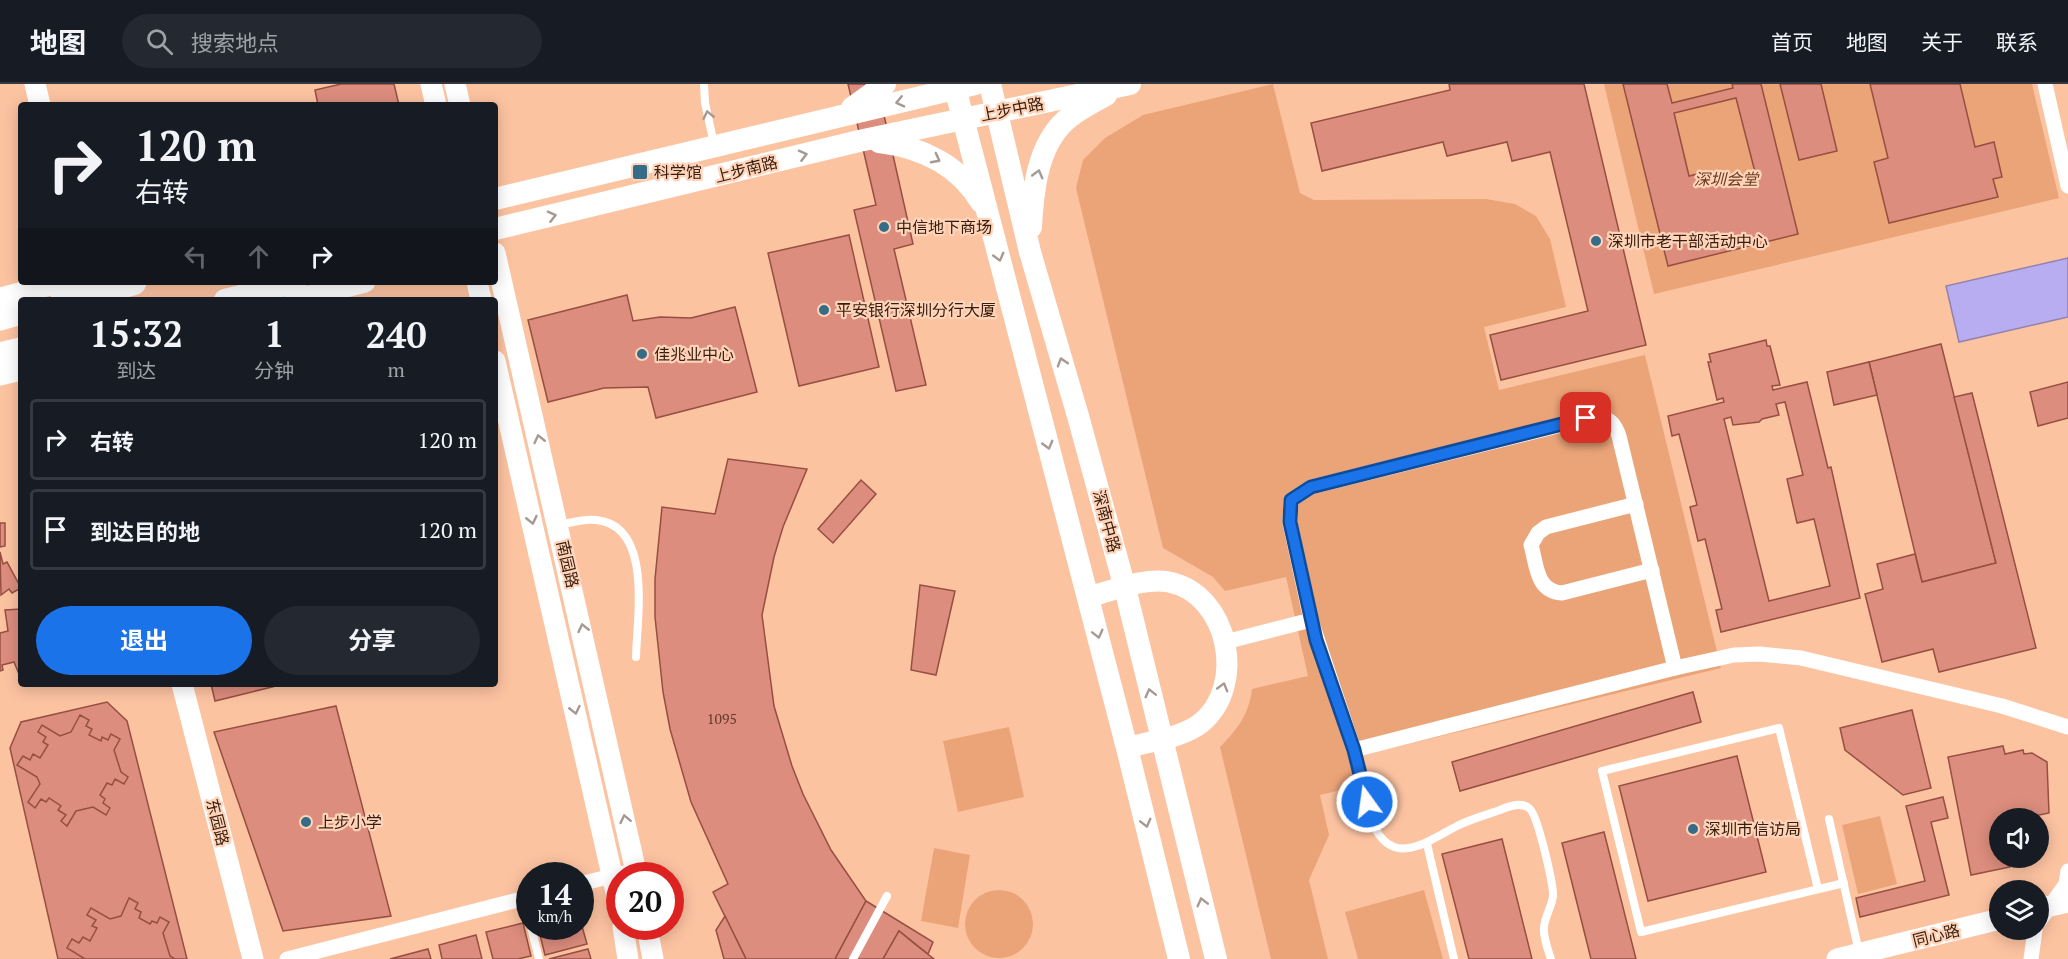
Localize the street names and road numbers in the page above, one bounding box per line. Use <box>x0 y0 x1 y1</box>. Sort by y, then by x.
street label: 上步中路 <box>978 92 1046 126</box>
street label: 上步南路 <box>712 151 780 187</box>
street label: 深南中路 <box>1088 487 1126 555</box>
street label: 南园路 <box>552 538 584 590</box>
street label: 东园路 <box>202 796 234 848</box>
street label: 同心路 <box>1910 919 1962 951</box>

